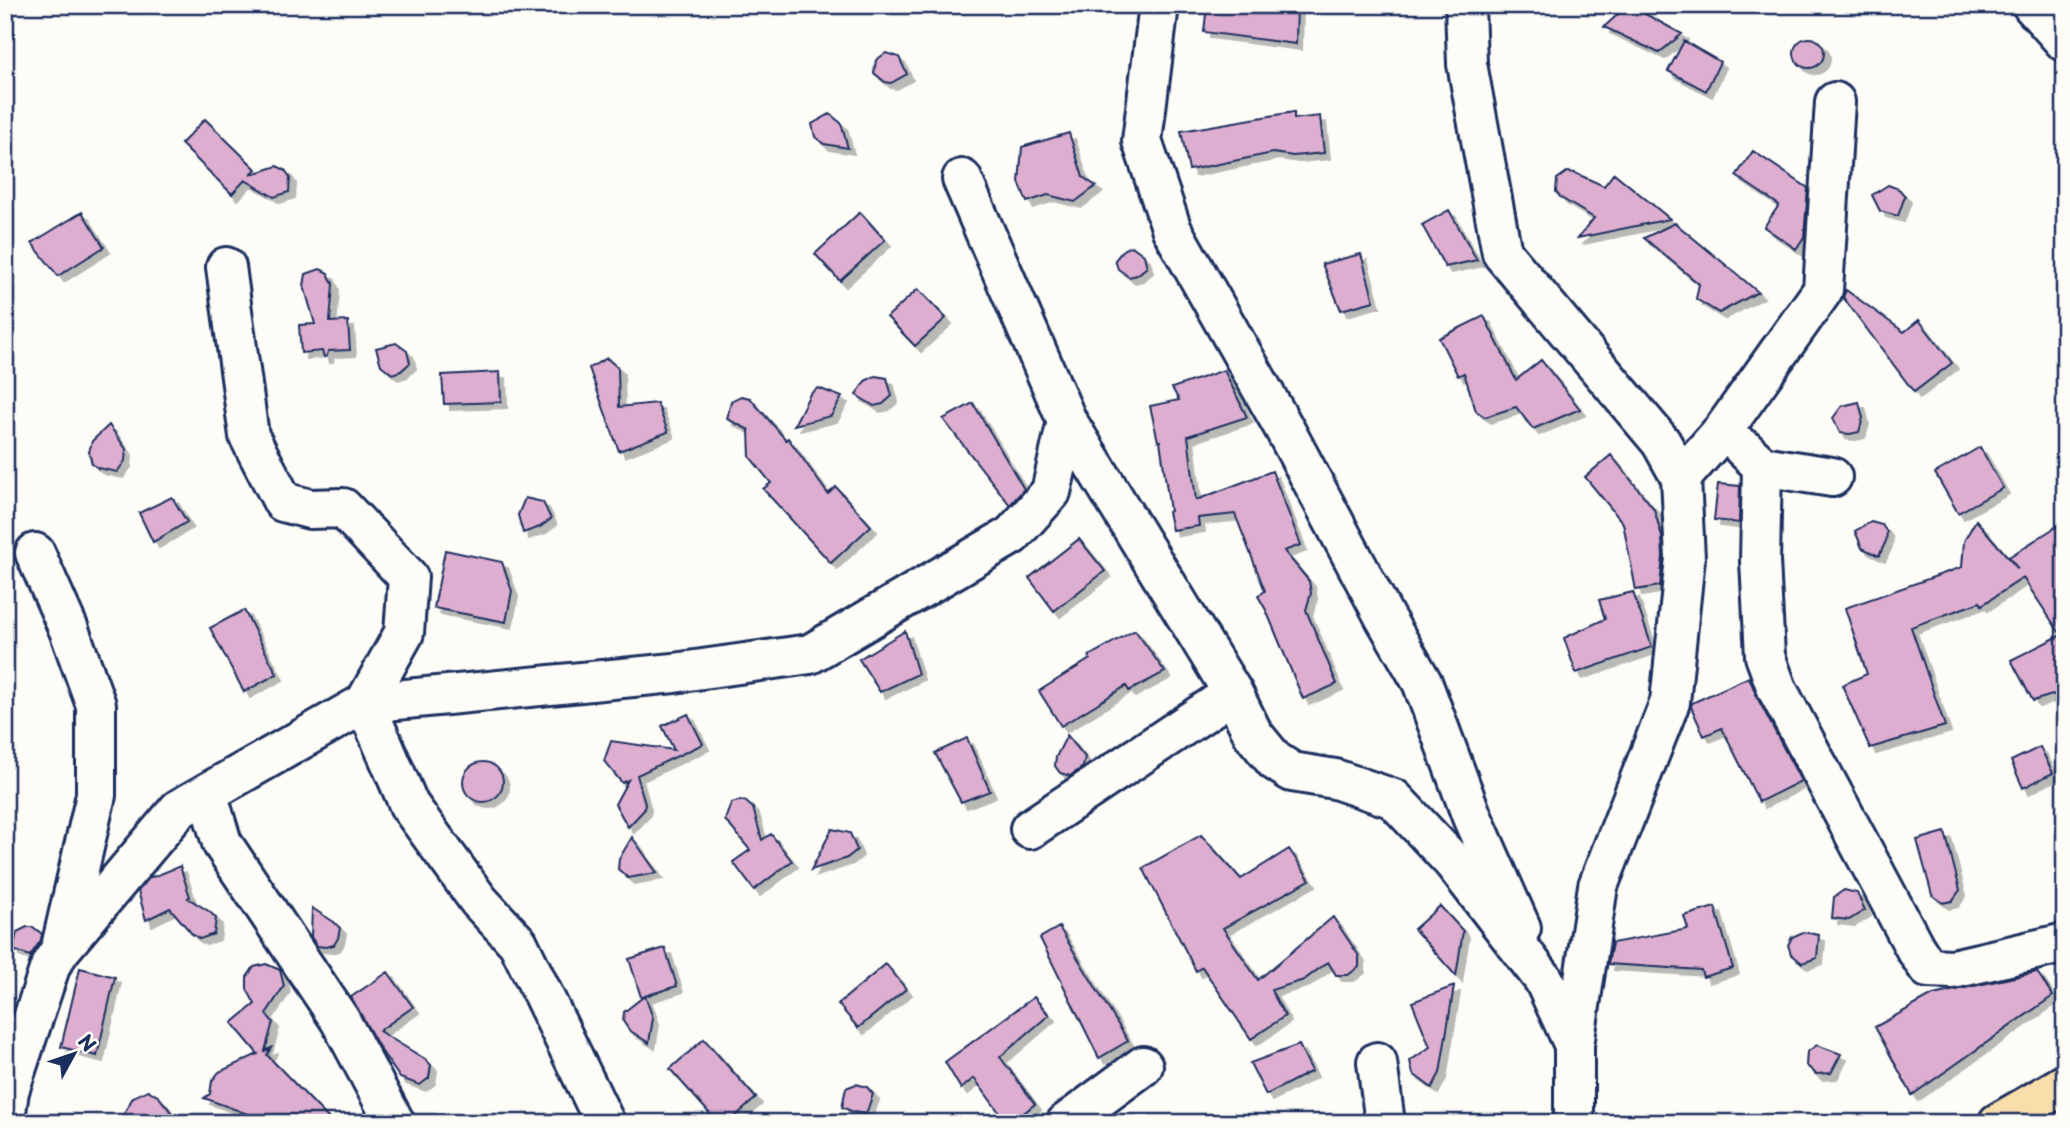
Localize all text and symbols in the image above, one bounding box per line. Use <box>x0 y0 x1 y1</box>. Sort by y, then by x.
north arrow <box>38 1020 108 1090</box>
text: N <box>72 1028 103 1057</box>

